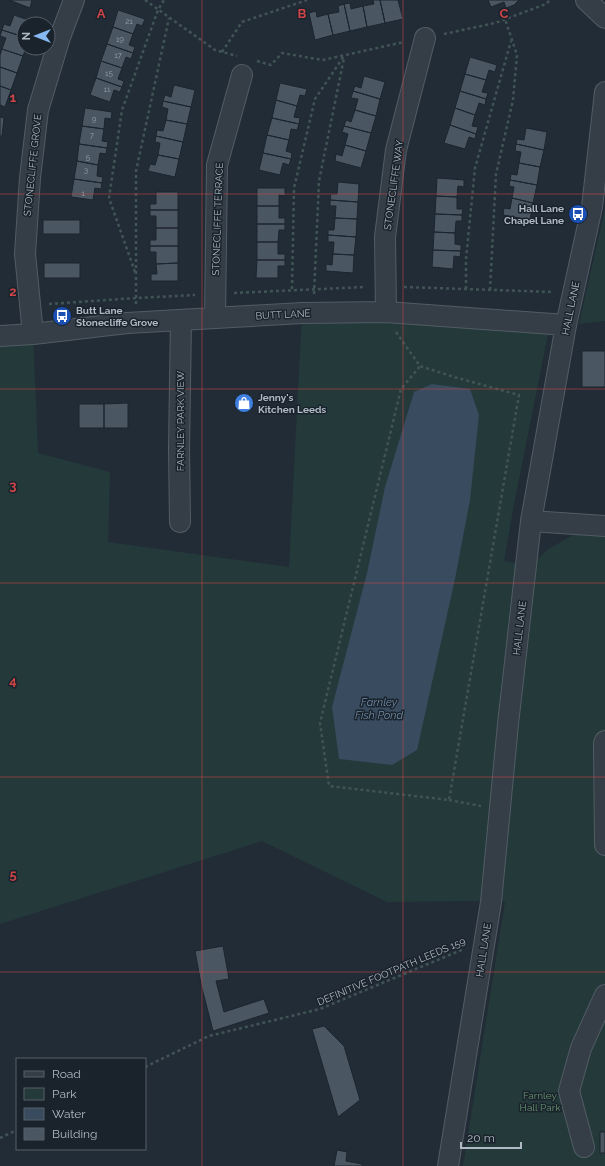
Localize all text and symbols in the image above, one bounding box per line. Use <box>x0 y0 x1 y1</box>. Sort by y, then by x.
text: A <box>97 6 106 21</box>
text: B <box>298 6 307 21</box>
text: C <box>500 6 509 21</box>
north arrow <box>16 16 56 56</box>
house number: 21 <box>125 16 133 26</box>
text: N <box>20 32 33 40</box>
house number: 19 <box>116 34 124 44</box>
house number: 17 <box>114 50 123 60</box>
house number: 15 <box>105 68 114 78</box>
house number: 11 <box>104 84 111 94</box>
text: 1 <box>10 90 17 105</box>
street label: STONECLIFFE GROVE <box>22 114 43 217</box>
house number: 9 <box>92 114 97 124</box>
house number: 7 <box>90 130 95 140</box>
street label: STONECLIFFE WAY <box>382 139 405 231</box>
house number: 5 <box>86 152 91 162</box>
street label: STONECLIFFE TERRACE <box>210 162 225 276</box>
house number: 3 <box>84 165 88 175</box>
house number: 1 <box>81 188 85 198</box>
place label: Hall Lane Chapel Lane <box>504 203 564 226</box>
bus stop icon: Hall Lane Chapel Lane <box>567 203 589 225</box>
street label: HALL LANE <box>559 280 582 336</box>
text: 2 <box>9 284 17 299</box>
bus stop icon: Butt Lane Stonecliffe Grove <box>51 305 73 327</box>
place label: Butt Lane Stonecliffe Grove <box>76 305 158 328</box>
street label: BUTT LANE <box>255 308 311 321</box>
street label: FARNLEY PARK VIEW <box>175 370 186 471</box>
shop icon: Jenny's Kitchen Leeds <box>233 392 255 414</box>
place label: Jenny's Kitchen Leeds <box>258 392 326 415</box>
text: 3 <box>9 478 17 493</box>
street label: HALL LANE <box>511 600 528 656</box>
text: 4 <box>9 673 17 688</box>
water label: Farnley Fish Pond <box>355 696 404 722</box>
text: 5 <box>9 867 17 882</box>
street label: HALL LANE <box>474 922 493 978</box>
street label: DEFINITIVE FOOTPATH LEEDS 159 <box>316 935 467 1008</box>
legend <box>16 1058 146 1150</box>
text: Road <box>52 1067 81 1081</box>
text: Park <box>52 1087 77 1101</box>
park label: Farnley Hall Park <box>520 1090 561 1113</box>
text: Water <box>52 1107 86 1121</box>
scale bar <box>461 1124 521 1150</box>
text: Building <box>52 1127 98 1141</box>
text: 20 m <box>467 1131 495 1145</box>

